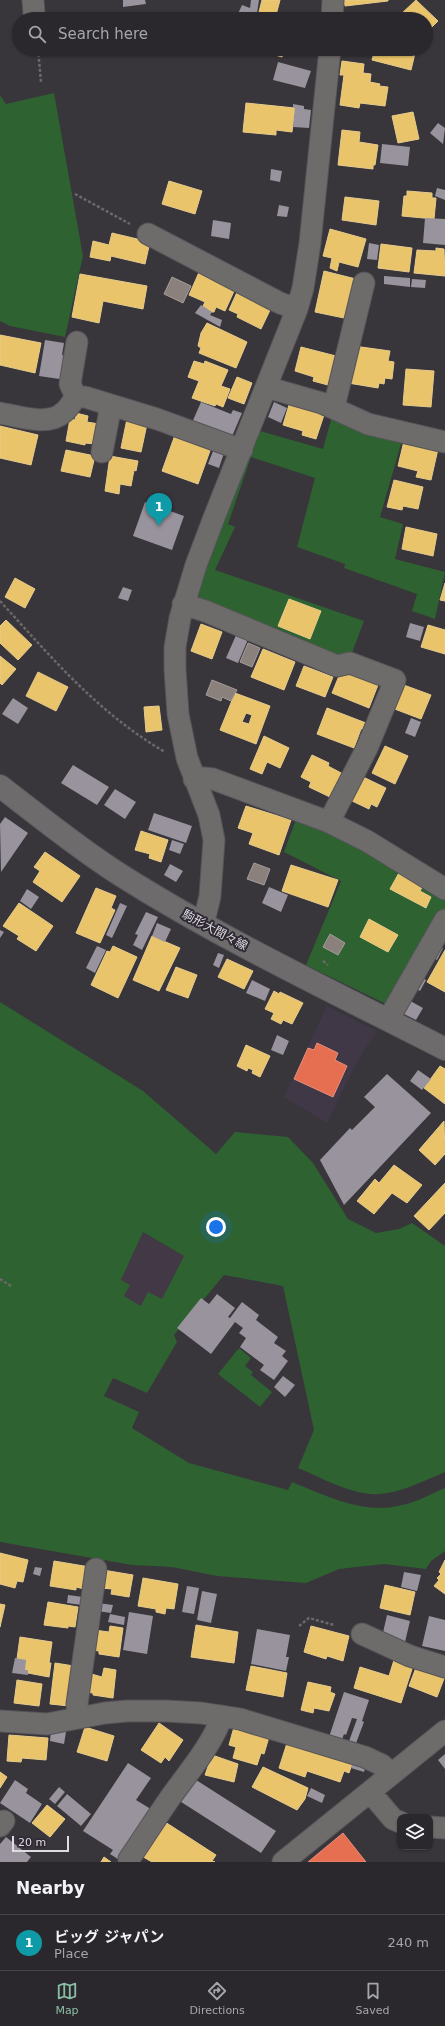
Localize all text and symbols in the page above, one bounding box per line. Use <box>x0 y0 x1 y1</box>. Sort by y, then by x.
search box <box>12 12 433 56</box>
icon: search <box>26 23 48 45</box>
text: Search here <box>58 25 148 43</box>
pin: 1 <box>146 493 172 526</box>
street label: 駒形大間々線 <box>180 907 250 953</box>
your location <box>206 1217 226 1237</box>
map controls <box>397 1814 433 1850</box>
button: layers <box>397 1814 433 1850</box>
scale bar <box>12 1834 69 1853</box>
text: 20 m <box>18 1836 46 1849</box>
text: Nearby <box>16 1878 85 1898</box>
text: ビッグ ジャパン <box>54 1928 164 1946</box>
text: 1 <box>24 1935 34 1950</box>
text: 240 m <box>387 1935 429 1950</box>
text: Place <box>54 1946 89 1961</box>
tab: Map <box>55 1980 79 2017</box>
tab: Directions <box>189 1980 245 2017</box>
tab: Saved <box>356 1980 390 2017</box>

